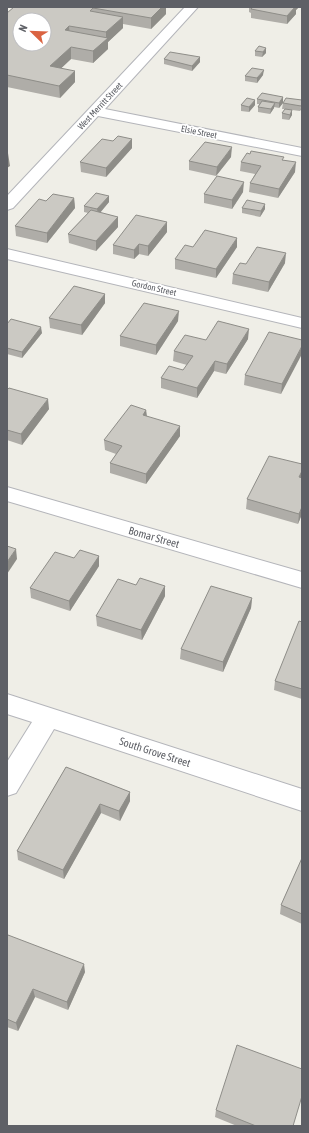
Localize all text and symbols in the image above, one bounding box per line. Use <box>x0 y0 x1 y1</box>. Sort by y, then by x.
north arrow <box>12 12 52 52</box>
text: N <box>16 23 30 33</box>
street label: West Merritt Street <box>76 80 125 132</box>
street label: Elsie Street <box>180 124 218 140</box>
street label: Gordon Street <box>131 278 178 298</box>
street label: Bomar Street <box>127 524 181 550</box>
street label: South Grove Street <box>118 735 192 769</box>

